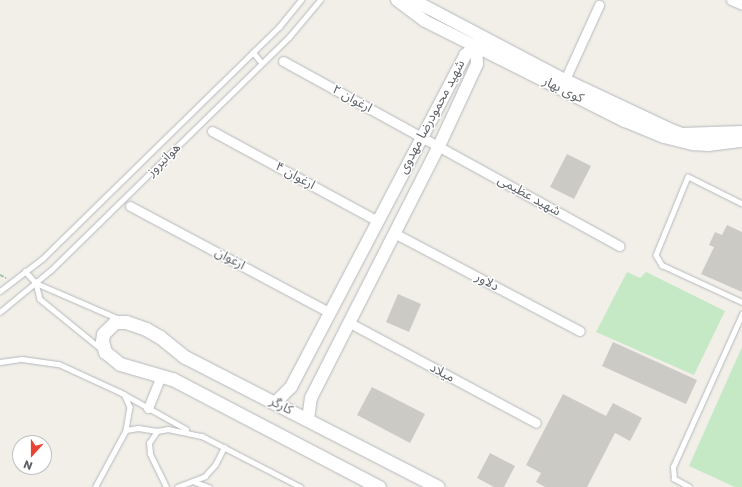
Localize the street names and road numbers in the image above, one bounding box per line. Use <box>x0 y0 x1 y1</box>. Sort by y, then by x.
street label: شهید محمودرضا مهدوی <box>395 58 469 176</box>
street label: کوی بهار <box>540 73 586 107</box>
street label: ارغوان ۲ <box>329 82 375 116</box>
street label: هوانیروز <box>144 140 184 180</box>
street label: ارغوان ۴ <box>272 159 318 193</box>
street label: شهید عظیمی <box>495 172 563 220</box>
street label: ارغوان <box>212 245 248 273</box>
street label: دلاور <box>473 269 501 295</box>
street label: میلاد <box>427 360 457 386</box>
street label: کارگر <box>267 394 295 418</box>

